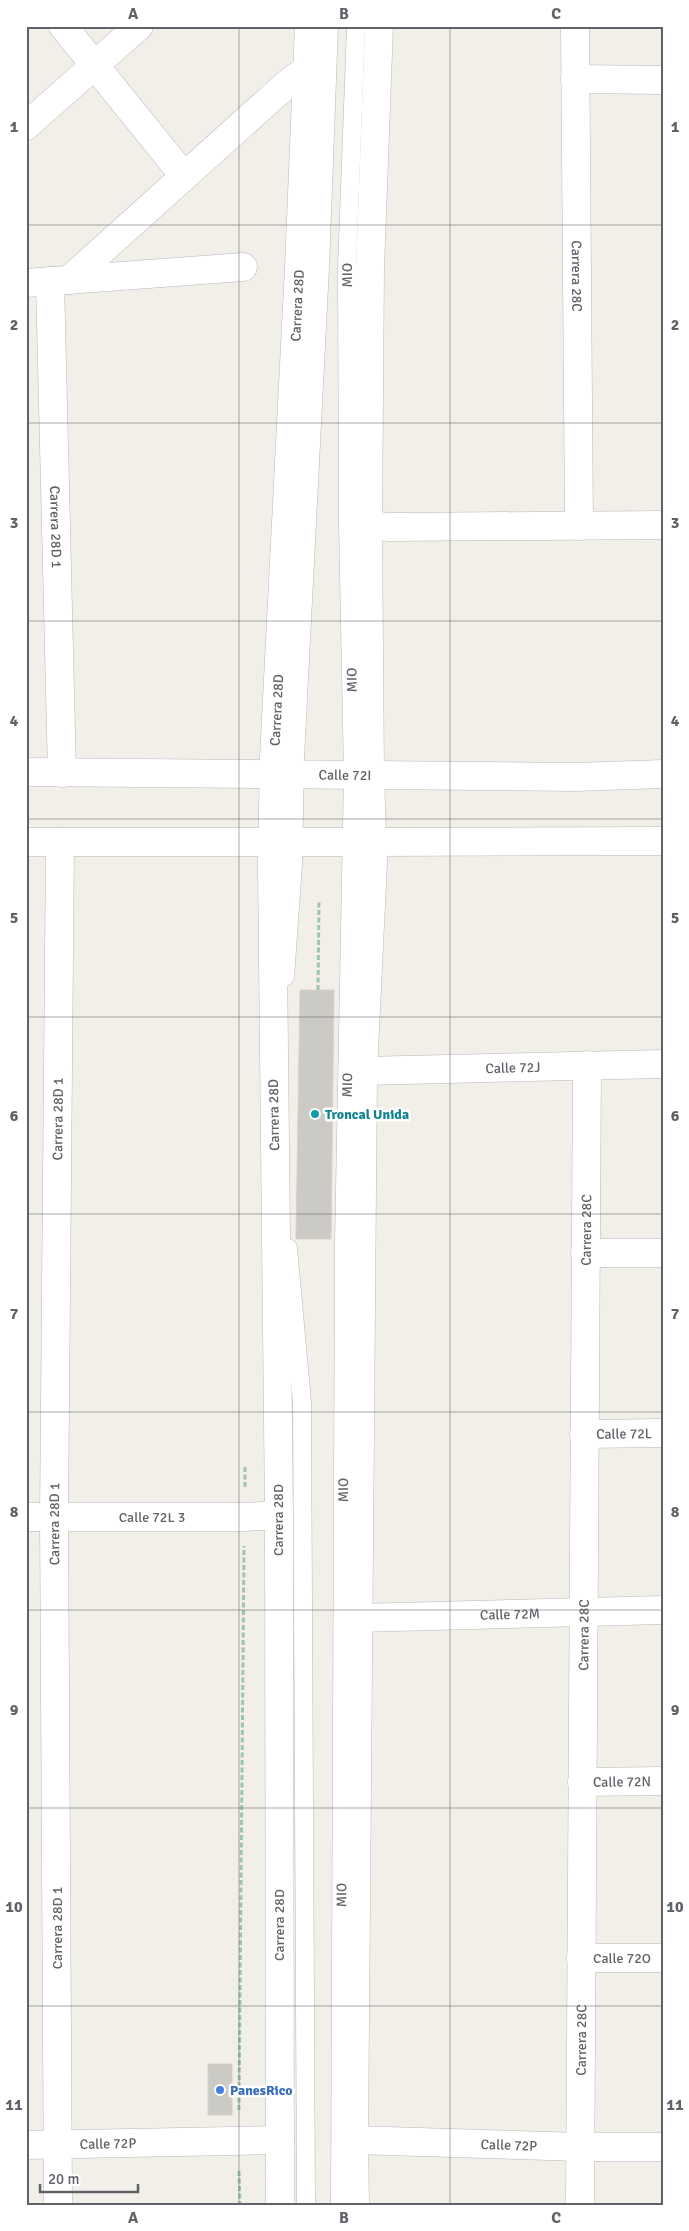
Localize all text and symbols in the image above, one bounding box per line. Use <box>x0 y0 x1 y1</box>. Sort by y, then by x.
text: A <box>128 4 139 24</box>
text: B <box>339 4 349 24</box>
text: C <box>551 4 561 24</box>
text: 1 <box>10 117 19 137</box>
text: 1 <box>671 117 680 137</box>
street label: Carrera 28C <box>568 240 586 312</box>
street label: MIO <box>338 263 356 288</box>
street label: Carrera 28D <box>287 269 307 342</box>
text: 2 <box>10 315 18 335</box>
text: 2 <box>671 315 679 335</box>
street label: Carrera 28D 1 <box>46 485 66 568</box>
text: 3 <box>10 513 18 533</box>
text: 3 <box>671 513 679 533</box>
street label: MIO <box>343 668 361 692</box>
street label: Carrera 28D <box>266 674 287 747</box>
text: 4 <box>10 711 19 731</box>
text: 4 <box>671 711 680 731</box>
street label: Calle 72I <box>319 766 371 784</box>
text: 5 <box>10 908 18 928</box>
text: 5 <box>671 908 679 928</box>
street label: Calle 72J <box>485 1058 541 1077</box>
street label: MIO <box>338 1073 356 1098</box>
street label: Carrera 28D 1 <box>49 1078 66 1160</box>
street label: Carrera 28D <box>265 1079 283 1151</box>
text: 6 <box>10 1106 19 1126</box>
place label: Troncal Unida <box>325 1106 409 1123</box>
text: 6 <box>671 1106 680 1126</box>
marker: Troncal Unida <box>309 1108 321 1120</box>
street label: Carrera 28C <box>577 1194 595 1266</box>
text: 7 <box>10 1304 19 1324</box>
text: 7 <box>671 1304 680 1324</box>
street label: Calle 72L <box>596 1425 652 1442</box>
street label: MIO <box>334 1478 352 1502</box>
street label: Carrera 28D 1 <box>45 1483 63 1565</box>
street label: Carrera 28D <box>270 1484 287 1556</box>
text: 8 <box>10 1502 19 1522</box>
text: 8 <box>671 1502 680 1522</box>
street label: Calle 72L 3 <box>119 1509 185 1526</box>
street label: Carrera 28C <box>575 1599 592 1671</box>
street label: Calle 72M <box>480 1605 540 1623</box>
text: 9 <box>10 1700 19 1720</box>
text: 9 <box>671 1700 680 1720</box>
street label: Calle 72N <box>593 1773 651 1790</box>
street label: MIO <box>333 1883 350 1907</box>
street label: Carrera 28D 1 <box>49 1887 66 1969</box>
street label: Carrera 28D <box>271 1889 288 1961</box>
text: 10 <box>5 1897 23 1917</box>
text: 10 <box>666 1897 684 1917</box>
street label: Calle 72O <box>593 1950 651 1967</box>
street label: Carrera 28C <box>572 2004 590 2076</box>
place label: PanesRico <box>230 2082 293 2099</box>
marker: PanesRico <box>214 2084 226 2096</box>
text: 11 <box>5 2095 23 2115</box>
text: 11 <box>666 2095 684 2115</box>
street label: Calle 72P <box>80 2134 136 2152</box>
street label: Calle 72P <box>480 2135 538 2154</box>
scale bar <box>40 2161 138 2193</box>
text: 20 m <box>48 2170 79 2188</box>
text: A <box>128 2208 139 2228</box>
text: B <box>339 2208 349 2228</box>
text: C <box>551 2208 561 2228</box>

